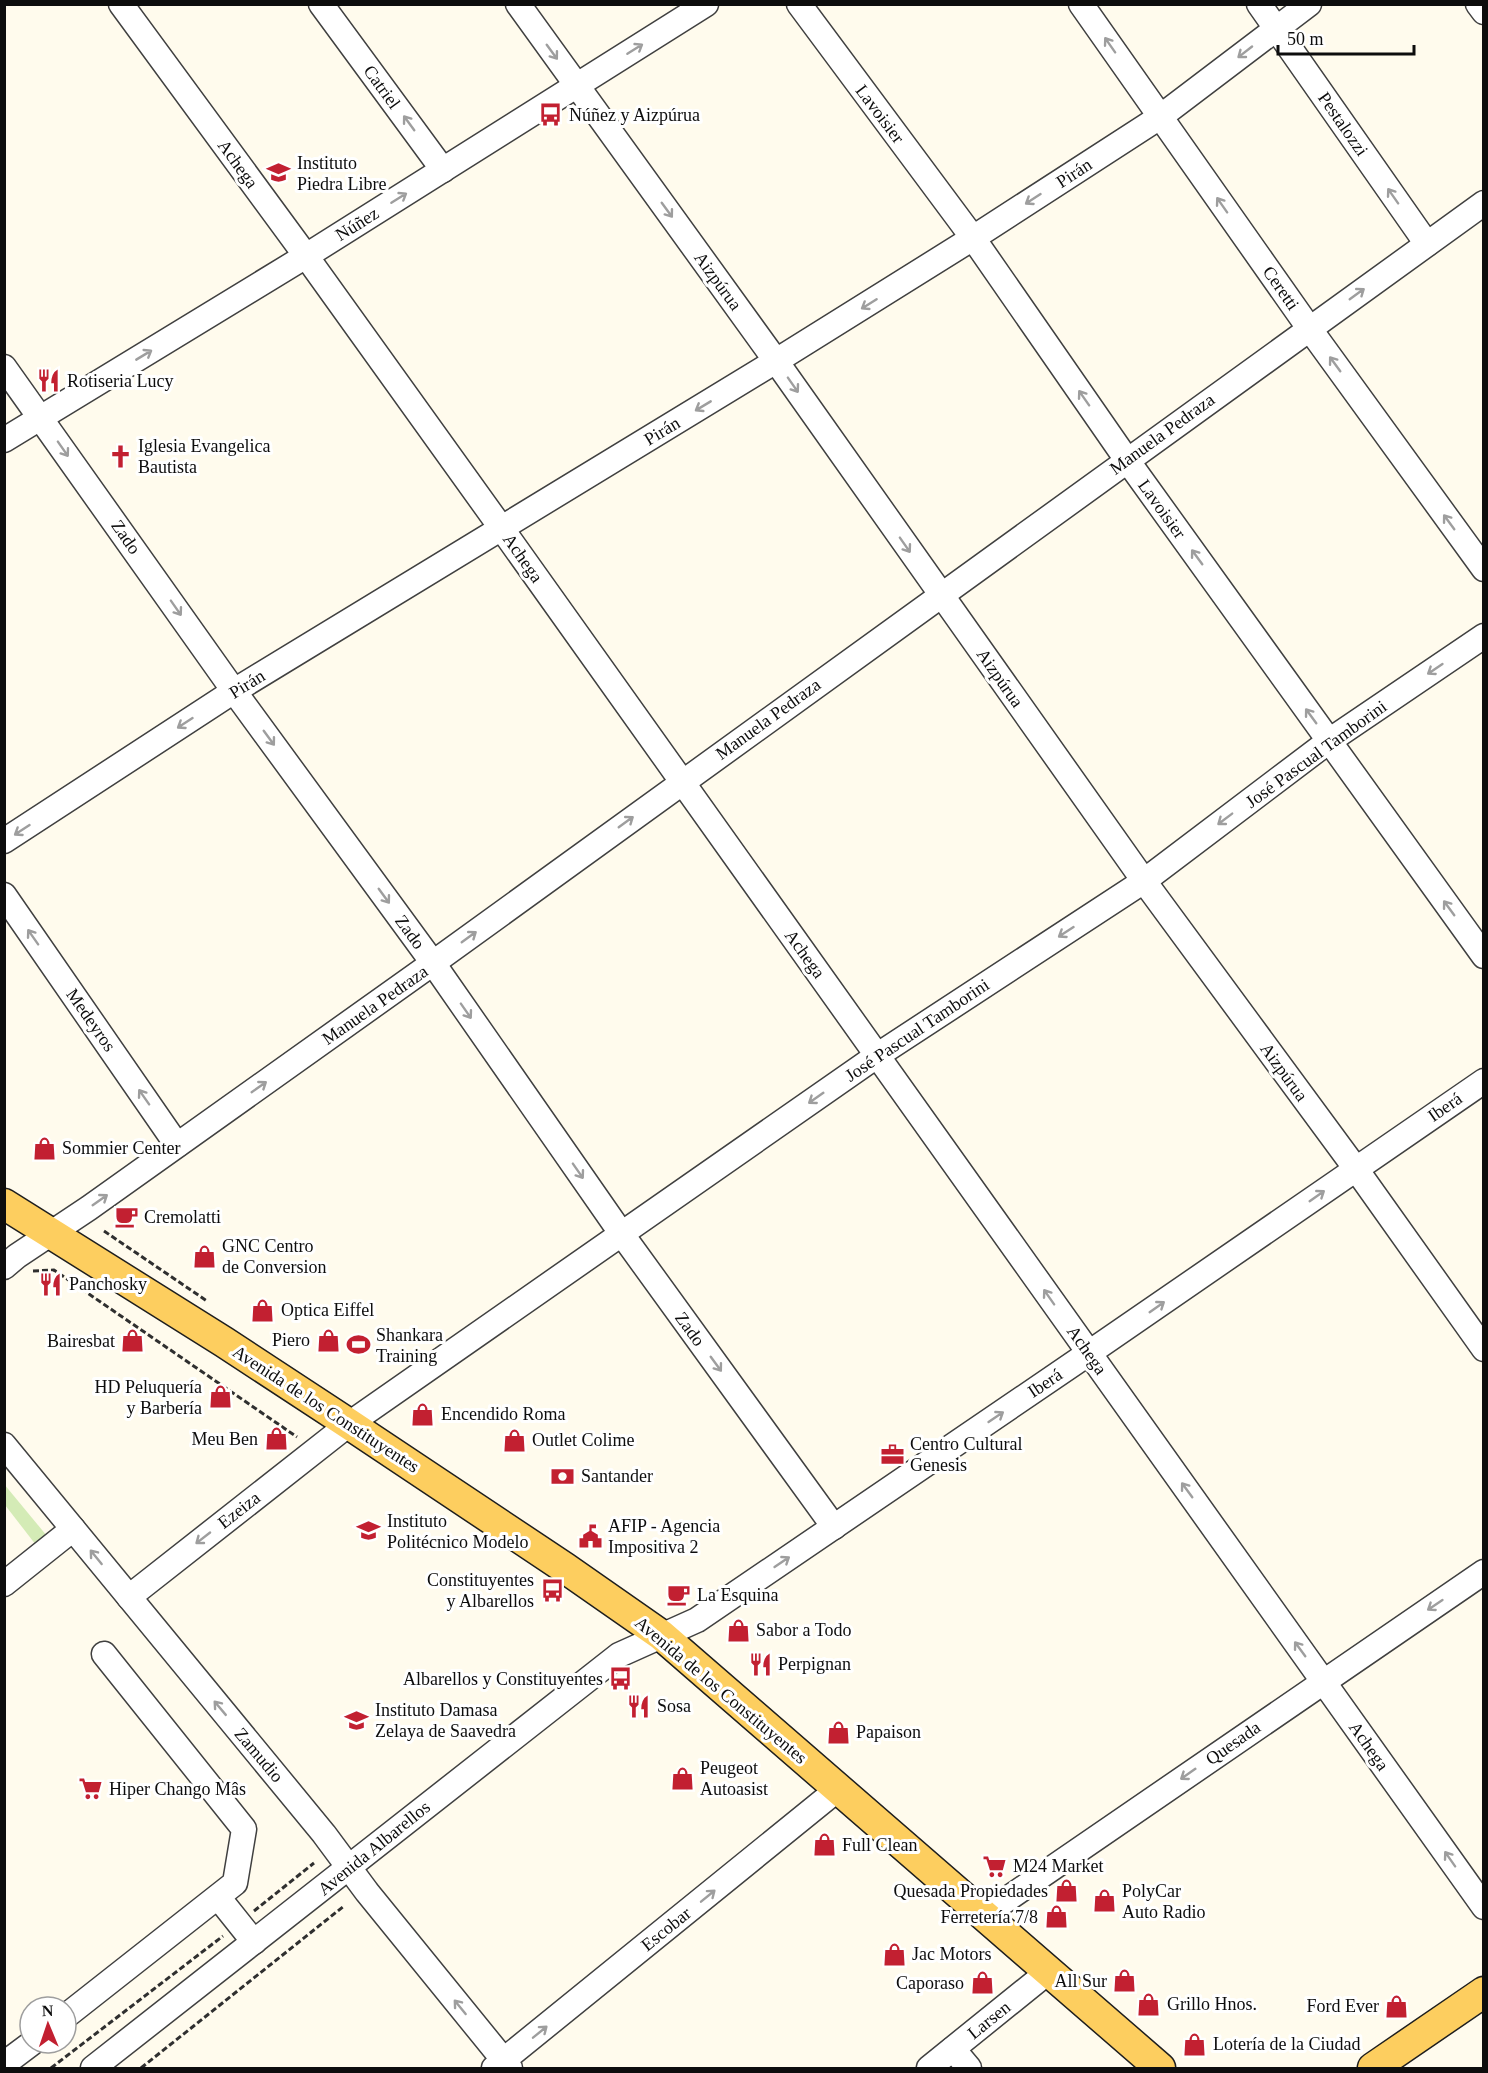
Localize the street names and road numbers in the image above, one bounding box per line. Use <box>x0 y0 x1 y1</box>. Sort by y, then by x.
street label: Catriel <box>360 61 404 113</box>
street label: Lavoisier <box>852 81 908 147</box>
street label: Pestalozzi <box>1314 88 1372 160</box>
street label: Achega <box>214 136 262 192</box>
street label: Pirán <box>1053 154 1095 192</box>
street label: Núñez <box>332 203 382 245</box>
street label: Aizpúrua <box>690 248 746 314</box>
street label: Ceretti <box>1259 262 1303 314</box>
street label: Manuela Pedraza <box>1106 389 1218 479</box>
street label: Pirán <box>641 413 683 449</box>
street label: Lavoisier <box>1134 476 1190 542</box>
street label: Zado <box>107 516 145 558</box>
street label: Achega <box>499 530 547 586</box>
street label: Aizpúrua <box>973 645 1027 711</box>
street label: Pirán <box>226 665 268 703</box>
street label: Manuela Pedraza <box>712 674 824 764</box>
street label: José Pascual Tamborini <box>1242 696 1390 812</box>
street label: Zado <box>391 911 429 953</box>
street label: Achega <box>781 926 829 982</box>
street label: Manuela Pedraza <box>318 961 432 1049</box>
street label: José Pascual Tamborini <box>841 974 993 1086</box>
street label: Medeyros <box>62 985 120 1055</box>
street label: Aizpúrua <box>1256 1039 1312 1105</box>
street label: Iberá <box>1424 1088 1466 1126</box>
street label: Zado <box>671 1308 709 1350</box>
street label: Achega <box>1063 1322 1111 1378</box>
street label: Avenida de los Constituyentes <box>229 1341 423 1477</box>
street label: Iberá <box>1024 1364 1066 1402</box>
street label: Ezeiza <box>214 1487 264 1533</box>
street label: Avenida de los Constituyentes <box>631 1612 811 1768</box>
street label: Quesada <box>1202 1717 1264 1769</box>
street label: Achega <box>1345 1718 1393 1774</box>
street label: Zamudio <box>230 1724 288 1786</box>
street label: Avenida Albarellos <box>314 1797 434 1899</box>
street label: Escobar <box>637 1903 695 1955</box>
street label: Larsen <box>964 1997 1014 2043</box>

